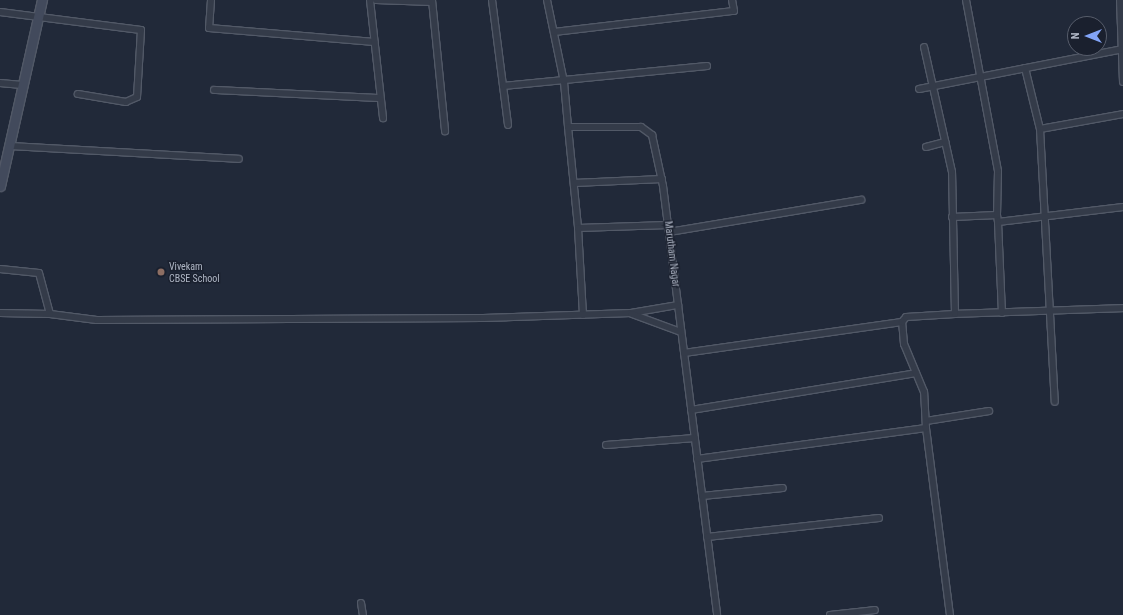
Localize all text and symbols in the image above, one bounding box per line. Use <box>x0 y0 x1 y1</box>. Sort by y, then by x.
north arrow <box>1067 16 1107 56</box>
text: N <box>1069 33 1082 39</box>
street label: Marutham Nagar <box>662 220 682 288</box>
place label: Vivekam CBSE School <box>169 260 220 284</box>
marker: Vivekam CBSE School <box>156 267 166 277</box>

